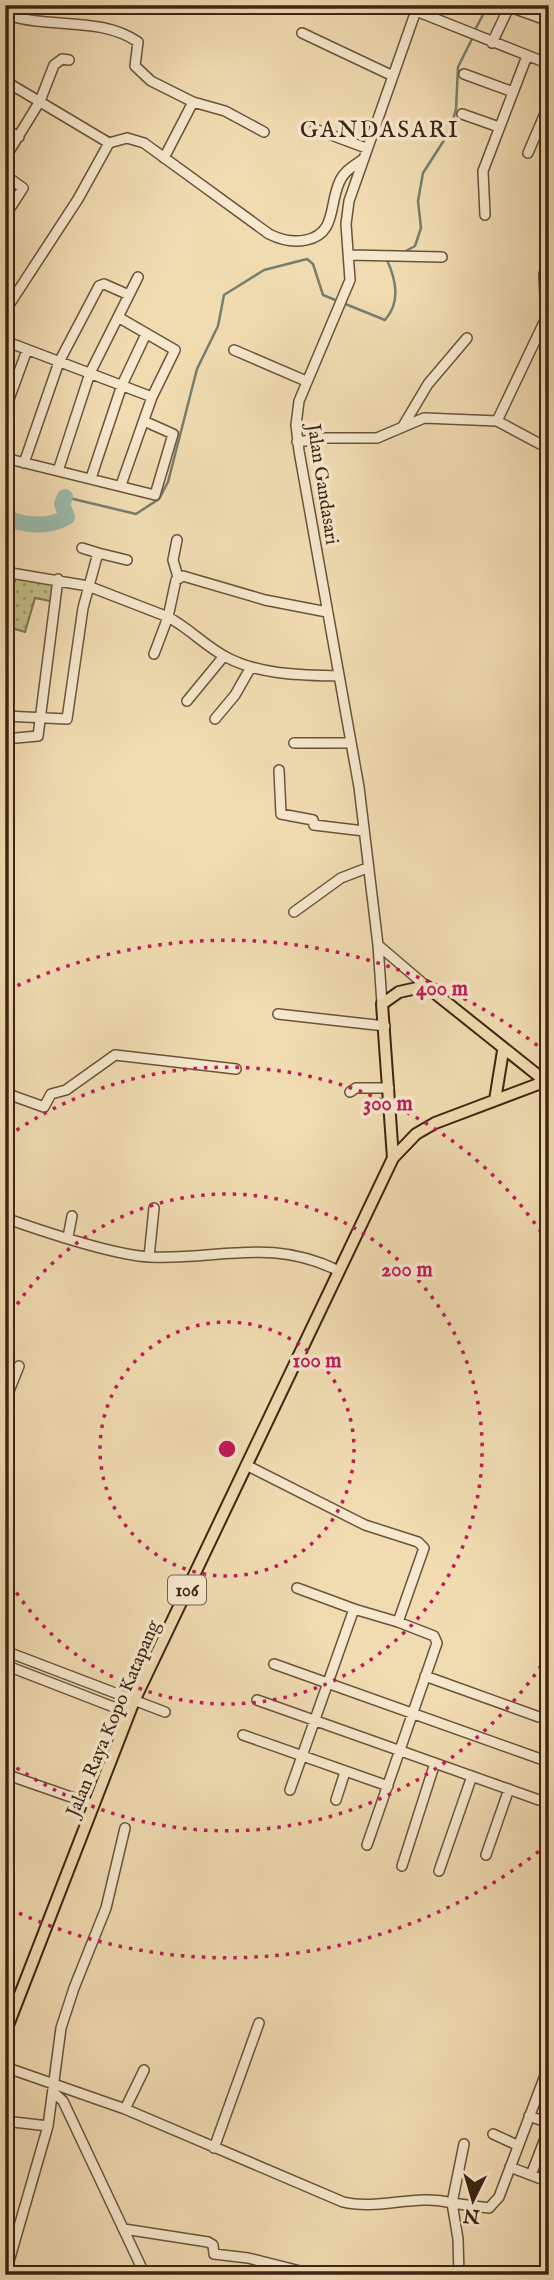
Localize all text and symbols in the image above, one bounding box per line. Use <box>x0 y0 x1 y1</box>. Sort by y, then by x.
district label: GANDASARI <box>300 116 460 145</box>
street label: Jalan Gandasari <box>300 420 343 546</box>
text: 400 m <box>416 976 469 1003</box>
text: 300 m <box>363 1091 413 1118</box>
text: 200 m <box>381 1257 433 1284</box>
text: 100 m <box>292 1348 342 1375</box>
centre of rings <box>215 1437 239 1461</box>
road number: 106 <box>168 1576 206 1604</box>
street label: Jalan Raya Kopo Katapang <box>61 1616 166 1823</box>
north arrow <box>438 2164 508 2234</box>
text: N <box>462 2202 482 2228</box>

